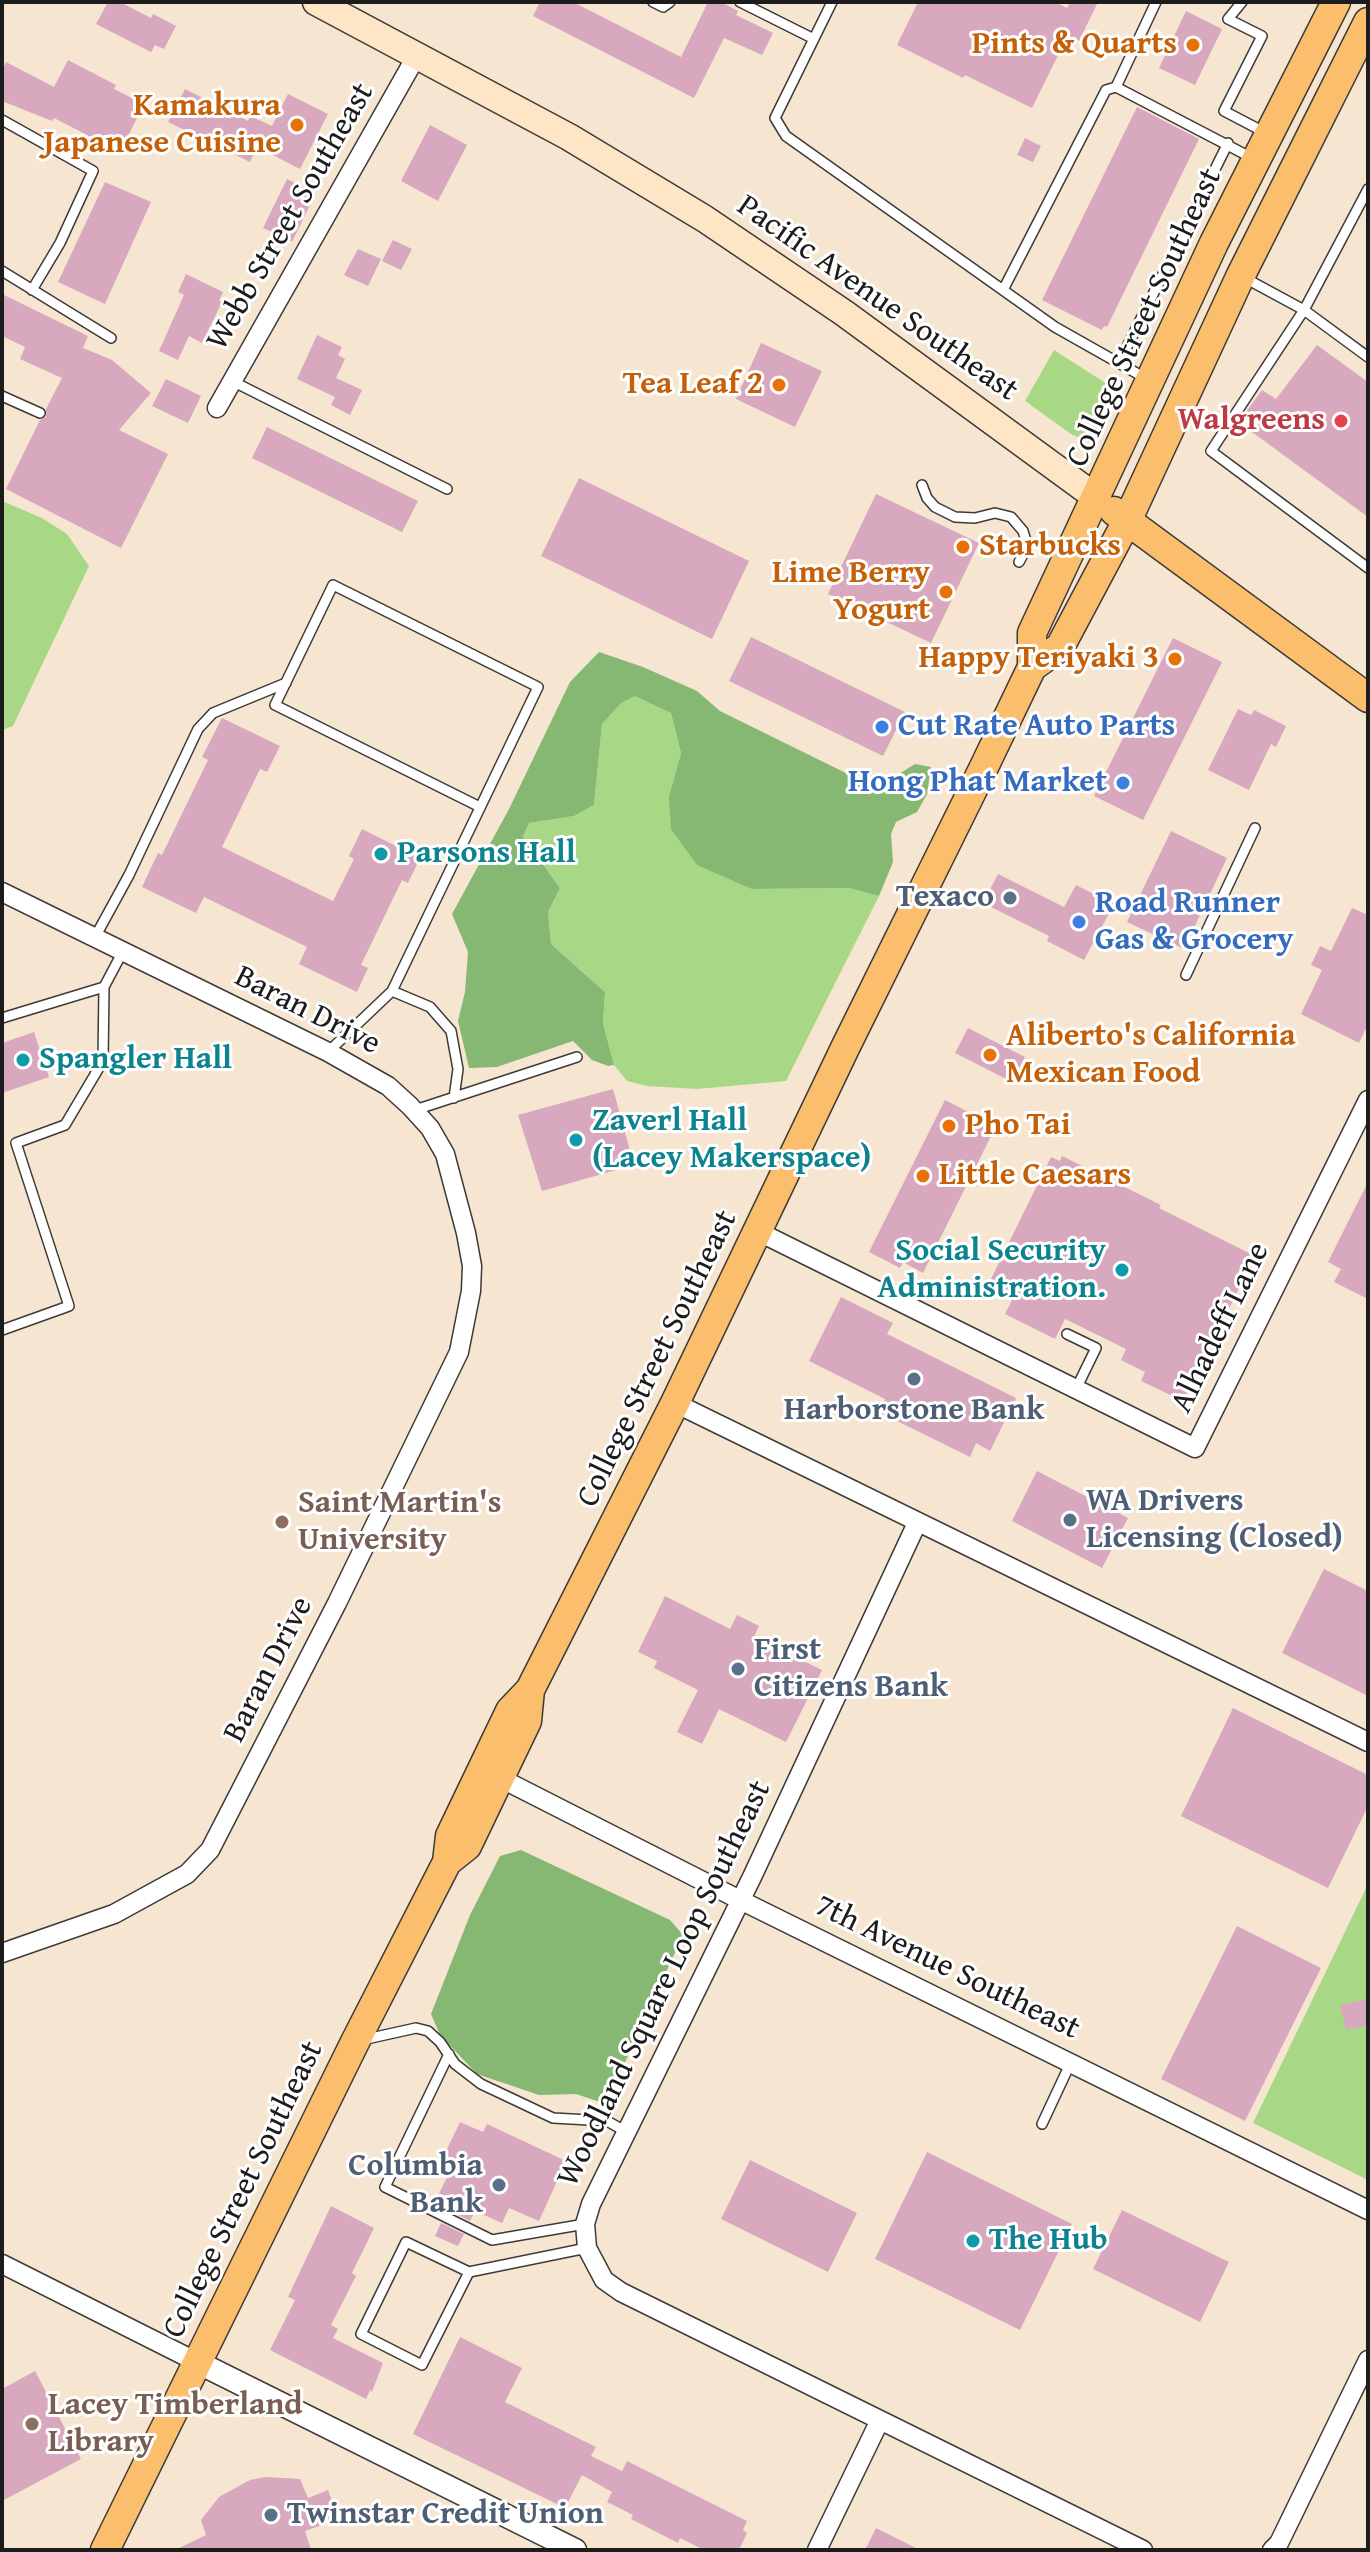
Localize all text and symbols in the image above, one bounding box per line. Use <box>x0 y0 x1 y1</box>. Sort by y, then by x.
place label: Pints & Quarts <box>972 26 1177 64</box>
marker: Pints & Quarts <box>1184 36 1202 54</box>
street label: Webb Street Southeast <box>199 77 383 357</box>
place label: Kamakura Japanese Cuisine <box>43 88 281 163</box>
marker: Kamakura Japanese Cuisine <box>288 116 306 134</box>
street label: College Street Southeast <box>1059 162 1231 474</box>
street label: Pacific Avenue Southeast <box>729 187 1025 411</box>
place label: Tea Leaf 2 <box>623 366 763 404</box>
marker: Tea Leaf 2 <box>770 376 788 394</box>
place label: Walgreens <box>1178 402 1325 440</box>
marker: Walgreens <box>1332 412 1350 430</box>
place label: Starbucks <box>979 528 1121 566</box>
marker: Starbucks <box>954 538 972 556</box>
place label: Lime Berry Yogurt <box>772 555 930 630</box>
marker: Lime Berry Yogurt <box>937 583 955 601</box>
place label: Happy Teriyaki 3 <box>919 640 1159 678</box>
marker: Happy Teriyaki 3 <box>1166 650 1184 668</box>
place label: Cut Rate Auto Parts <box>898 708 1175 746</box>
marker: Cut Rate Auto Parts <box>873 718 891 736</box>
place label: Hong Phat Market <box>848 764 1107 802</box>
marker: Hong Phat Market <box>1114 774 1132 792</box>
place label: Parsons Hall <box>397 835 576 873</box>
marker: Parsons Hall <box>372 845 390 863</box>
place label: Texaco <box>896 879 994 917</box>
place label: Road Runner Gas & Grocery <box>1095 885 1293 960</box>
marker: Texaco <box>1001 889 1019 907</box>
marker: Road Runner Gas & Grocery <box>1070 913 1088 931</box>
street label: Baran Drive <box>228 958 386 1064</box>
place label: Aliberto's California Mexican Food <box>1006 1018 1296 1093</box>
place label: Spangler Hall <box>39 1041 232 1079</box>
marker: Aliberto's California Mexican Food <box>981 1046 999 1064</box>
marker: Spangler Hall <box>14 1051 32 1069</box>
place label: Zaverl Hall (Lacey Makerspace) <box>592 1103 871 1178</box>
place label: Pho Tai <box>965 1107 1071 1145</box>
marker: Pho Tai <box>940 1117 958 1135</box>
marker: Zaverl Hall (Lacey Makerspace) <box>567 1131 585 1149</box>
place label: Little Caesars <box>939 1157 1131 1195</box>
marker: Little Caesars <box>914 1167 932 1185</box>
street label: College Street Southeast <box>569 1204 747 1514</box>
place label: Social Security Administration. <box>877 1233 1106 1308</box>
street label: Alhadeff Lane <box>1163 1237 1279 1419</box>
marker: Social Security Administration. <box>1113 1261 1131 1279</box>
marker: Harborstone Bank <box>905 1370 923 1388</box>
place label: Harborstone Bank <box>784 1392 1044 1430</box>
place label: WA Drivers Licensing (Closed) <box>1086 1483 1343 1558</box>
place label: Saint Martin's University <box>298 1485 501 1560</box>
marker: WA Drivers Licensing (Closed) <box>1061 1511 1079 1529</box>
marker: Saint Martin's University <box>273 1513 291 1531</box>
street label: Baran Drive <box>216 1591 322 1749</box>
place label: First Citizens Bank <box>754 1632 948 1707</box>
marker: First Citizens Bank <box>729 1660 747 1678</box>
street label: Woodland Square Loop Southeast <box>550 1775 780 2193</box>
street label: 7th Avenue Southeast <box>808 1887 1086 2049</box>
street label: College Street Southeast <box>155 2035 333 2345</box>
place label: Columbia Bank <box>348 2148 483 2223</box>
marker: Columbia Bank <box>490 2176 508 2194</box>
place label: The Hub <box>989 2222 1108 2260</box>
marker: The Hub <box>964 2232 982 2250</box>
place label: Lacey Timberland Library <box>48 2387 303 2462</box>
marker: Lacey Timberland Library <box>23 2415 41 2433</box>
place label: Twinstar Credit Union <box>287 2496 604 2534</box>
marker: Twinstar Credit Union <box>262 2506 280 2524</box>

